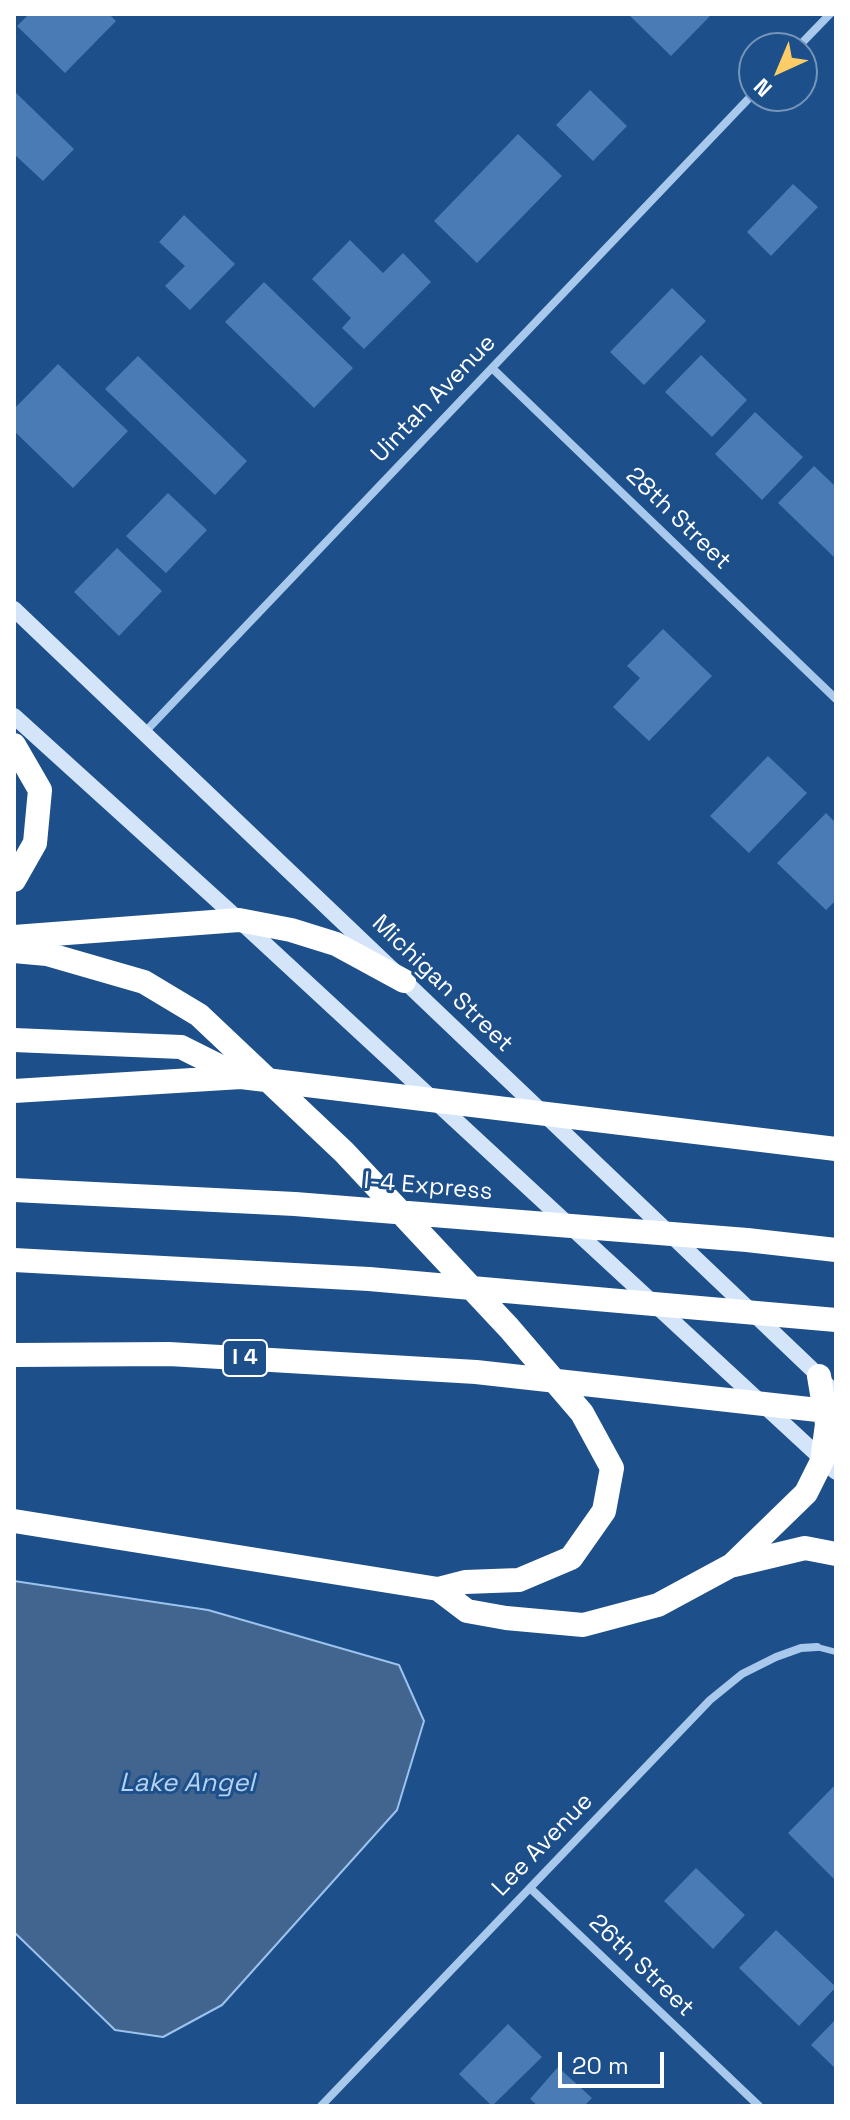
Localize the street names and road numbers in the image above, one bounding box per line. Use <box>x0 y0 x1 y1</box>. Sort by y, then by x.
street label: Uintah Avenue <box>366 329 502 469</box>
street label: 28th Street <box>620 462 736 576</box>
street label: Michigan Street <box>365 909 519 1059</box>
street label: I-4 Express <box>362 1167 494 1207</box>
road number: I 4 <box>223 1340 267 1376</box>
street label: Lee Avenue <box>487 1787 599 1903</box>
street label: 26th Street <box>583 1909 699 2023</box>

